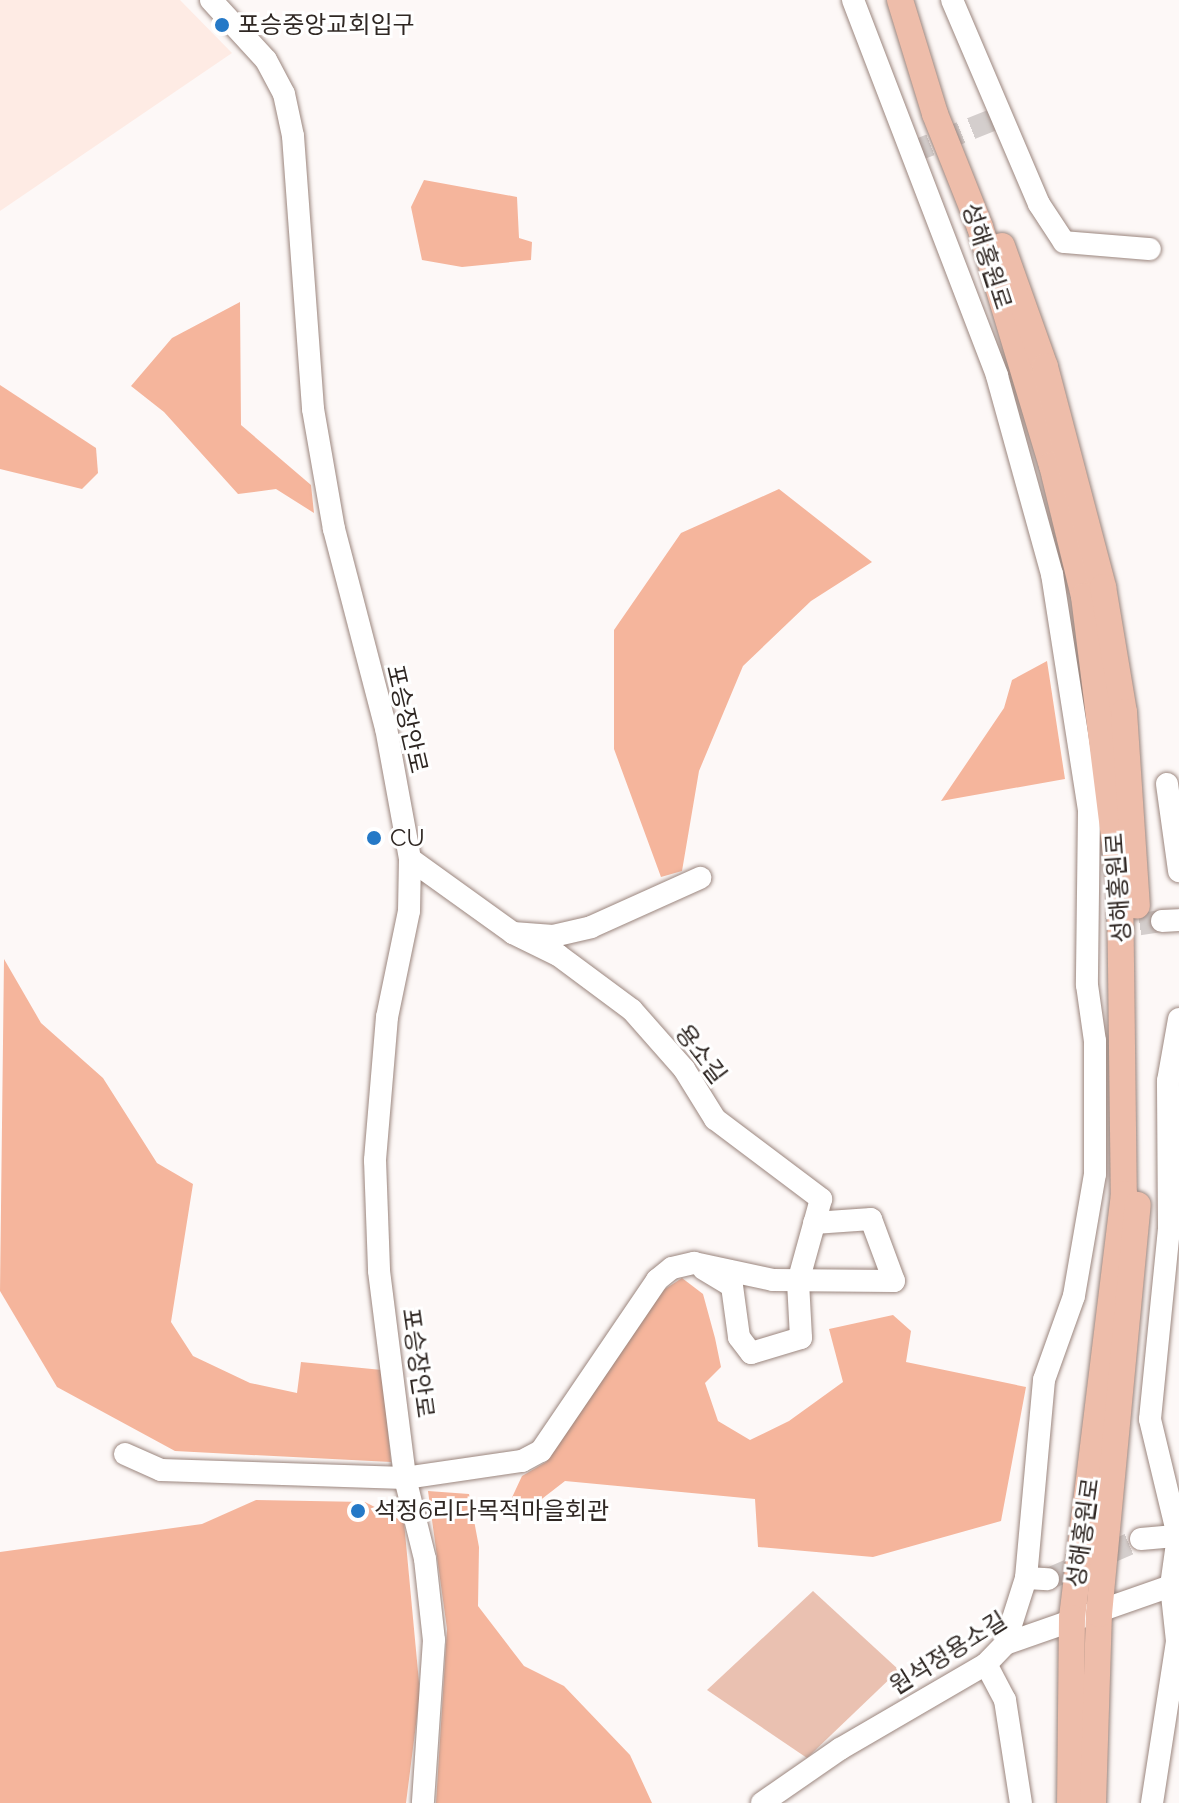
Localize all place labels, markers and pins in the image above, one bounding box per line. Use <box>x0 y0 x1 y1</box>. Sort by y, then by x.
place label: 포승중앙교회입구 <box>238 11 415 39</box>
marker: 포승중앙교회입구 <box>213 16 231 34</box>
place label: CU <box>390 824 425 852</box>
marker: CU <box>365 829 383 847</box>
place label: 석정6리다목적마을회관 <box>374 1497 609 1525</box>
marker: 석정6리다목적마을회관 <box>349 1502 367 1520</box>

